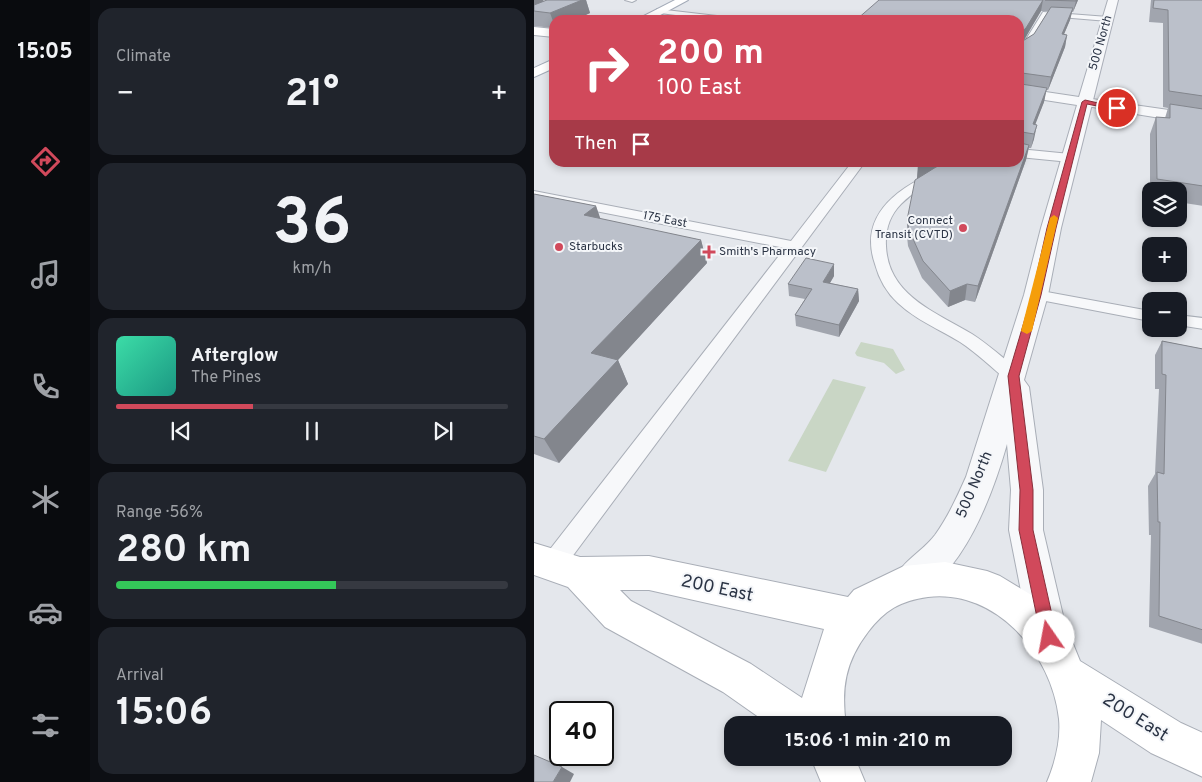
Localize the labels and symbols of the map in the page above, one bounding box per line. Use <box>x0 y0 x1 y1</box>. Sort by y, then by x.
street label: 500 North <box>1086 14 1116 72</box>
pin <box>1096 87 1138 129</box>
street label: 175 East <box>642 208 688 232</box>
place label: Connect Transit (CVTD) <box>875 213 953 243</box>
marker: Connect Transit (CVTD) <box>957 222 969 234</box>
place label: Starbucks <box>569 239 623 255</box>
marker: Starbucks <box>553 241 565 253</box>
place label: Smith's Pharmacy <box>719 244 816 260</box>
marker: Smith's Pharmacy <box>703 246 715 258</box>
street label: 500 North <box>952 449 998 521</box>
street label: 200 East <box>679 570 755 608</box>
position arrow <box>1022 610 1074 662</box>
street label: 200 East <box>1098 689 1172 747</box>
speed limit sign: 40 <box>549 701 614 766</box>

